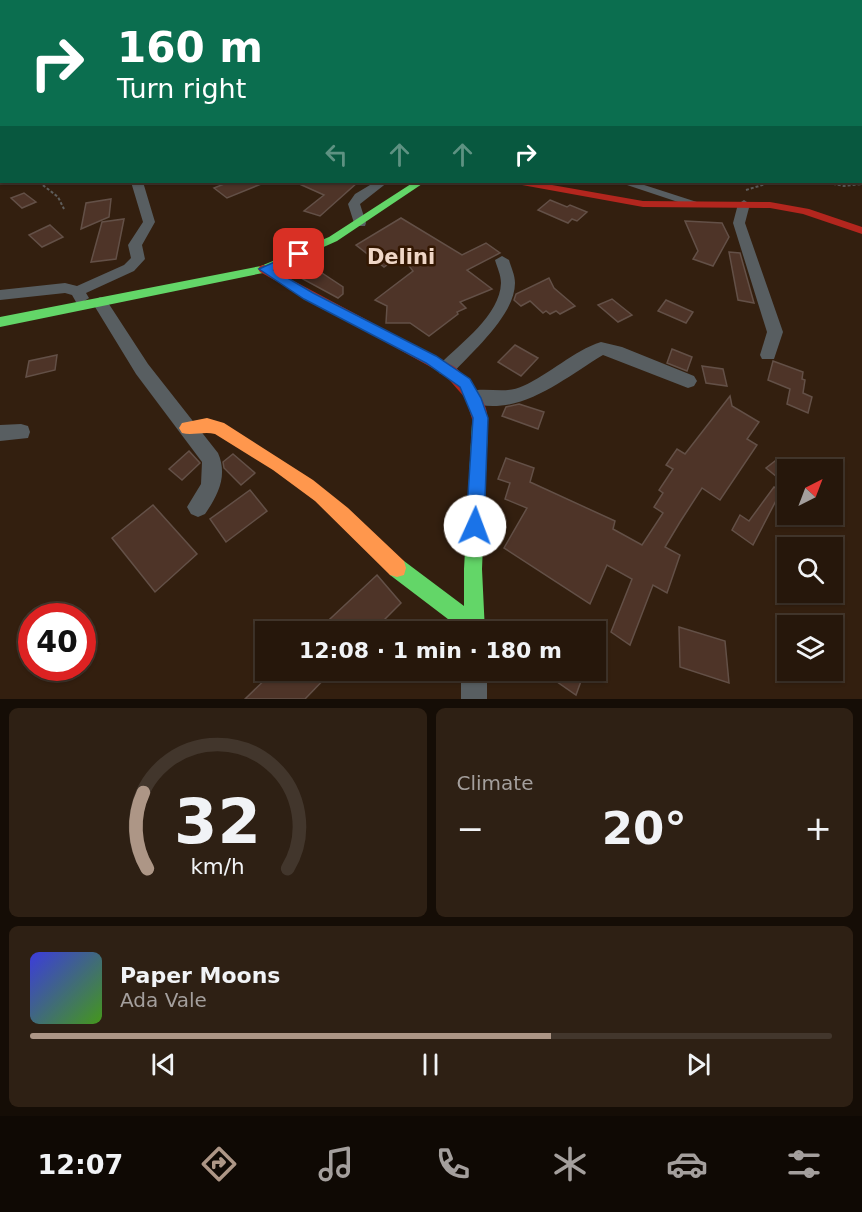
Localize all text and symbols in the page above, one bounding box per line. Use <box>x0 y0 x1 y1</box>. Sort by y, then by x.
text: 160 m <box>117 23 263 72</box>
icon: right <box>18 24 96 102</box>
text: Turn right <box>117 73 246 104</box>
icon: left <box>320 138 353 171</box>
icon: ahead <box>383 138 416 171</box>
icon: ahead <box>446 138 479 171</box>
icon: right <box>509 138 542 171</box>
pin <box>273 228 324 279</box>
icon: arrive <box>282 237 315 270</box>
district label: Delini <box>367 245 435 269</box>
north arrow <box>777 459 843 525</box>
map controls <box>777 459 843 681</box>
position arrow <box>443 494 507 558</box>
button: search <box>777 537 843 603</box>
speed limit sign: 40 <box>18 603 96 681</box>
button: layers <box>777 615 843 681</box>
text: 12:08 · 1 min · 180 m <box>299 638 562 663</box>
text: Climate <box>457 771 533 795</box>
text: 32 <box>174 785 261 858</box>
text: 20° <box>602 802 687 855</box>
text: − <box>457 809 484 848</box>
text: + <box>804 809 832 848</box>
text: km/h <box>191 855 245 880</box>
text: Paper Moons <box>120 963 280 988</box>
text: Ada Vale <box>120 988 207 1012</box>
icon: previous <box>147 1048 180 1081</box>
icon: pause <box>414 1048 447 1081</box>
icon: next <box>682 1048 715 1081</box>
icon: directions <box>198 1143 240 1185</box>
icon: music <box>315 1143 357 1185</box>
icon: phone <box>432 1143 474 1185</box>
icon: climate <box>549 1143 591 1185</box>
icon: car <box>666 1143 708 1185</box>
icon: filters <box>783 1143 825 1185</box>
text: 12:07 <box>37 1149 123 1180</box>

